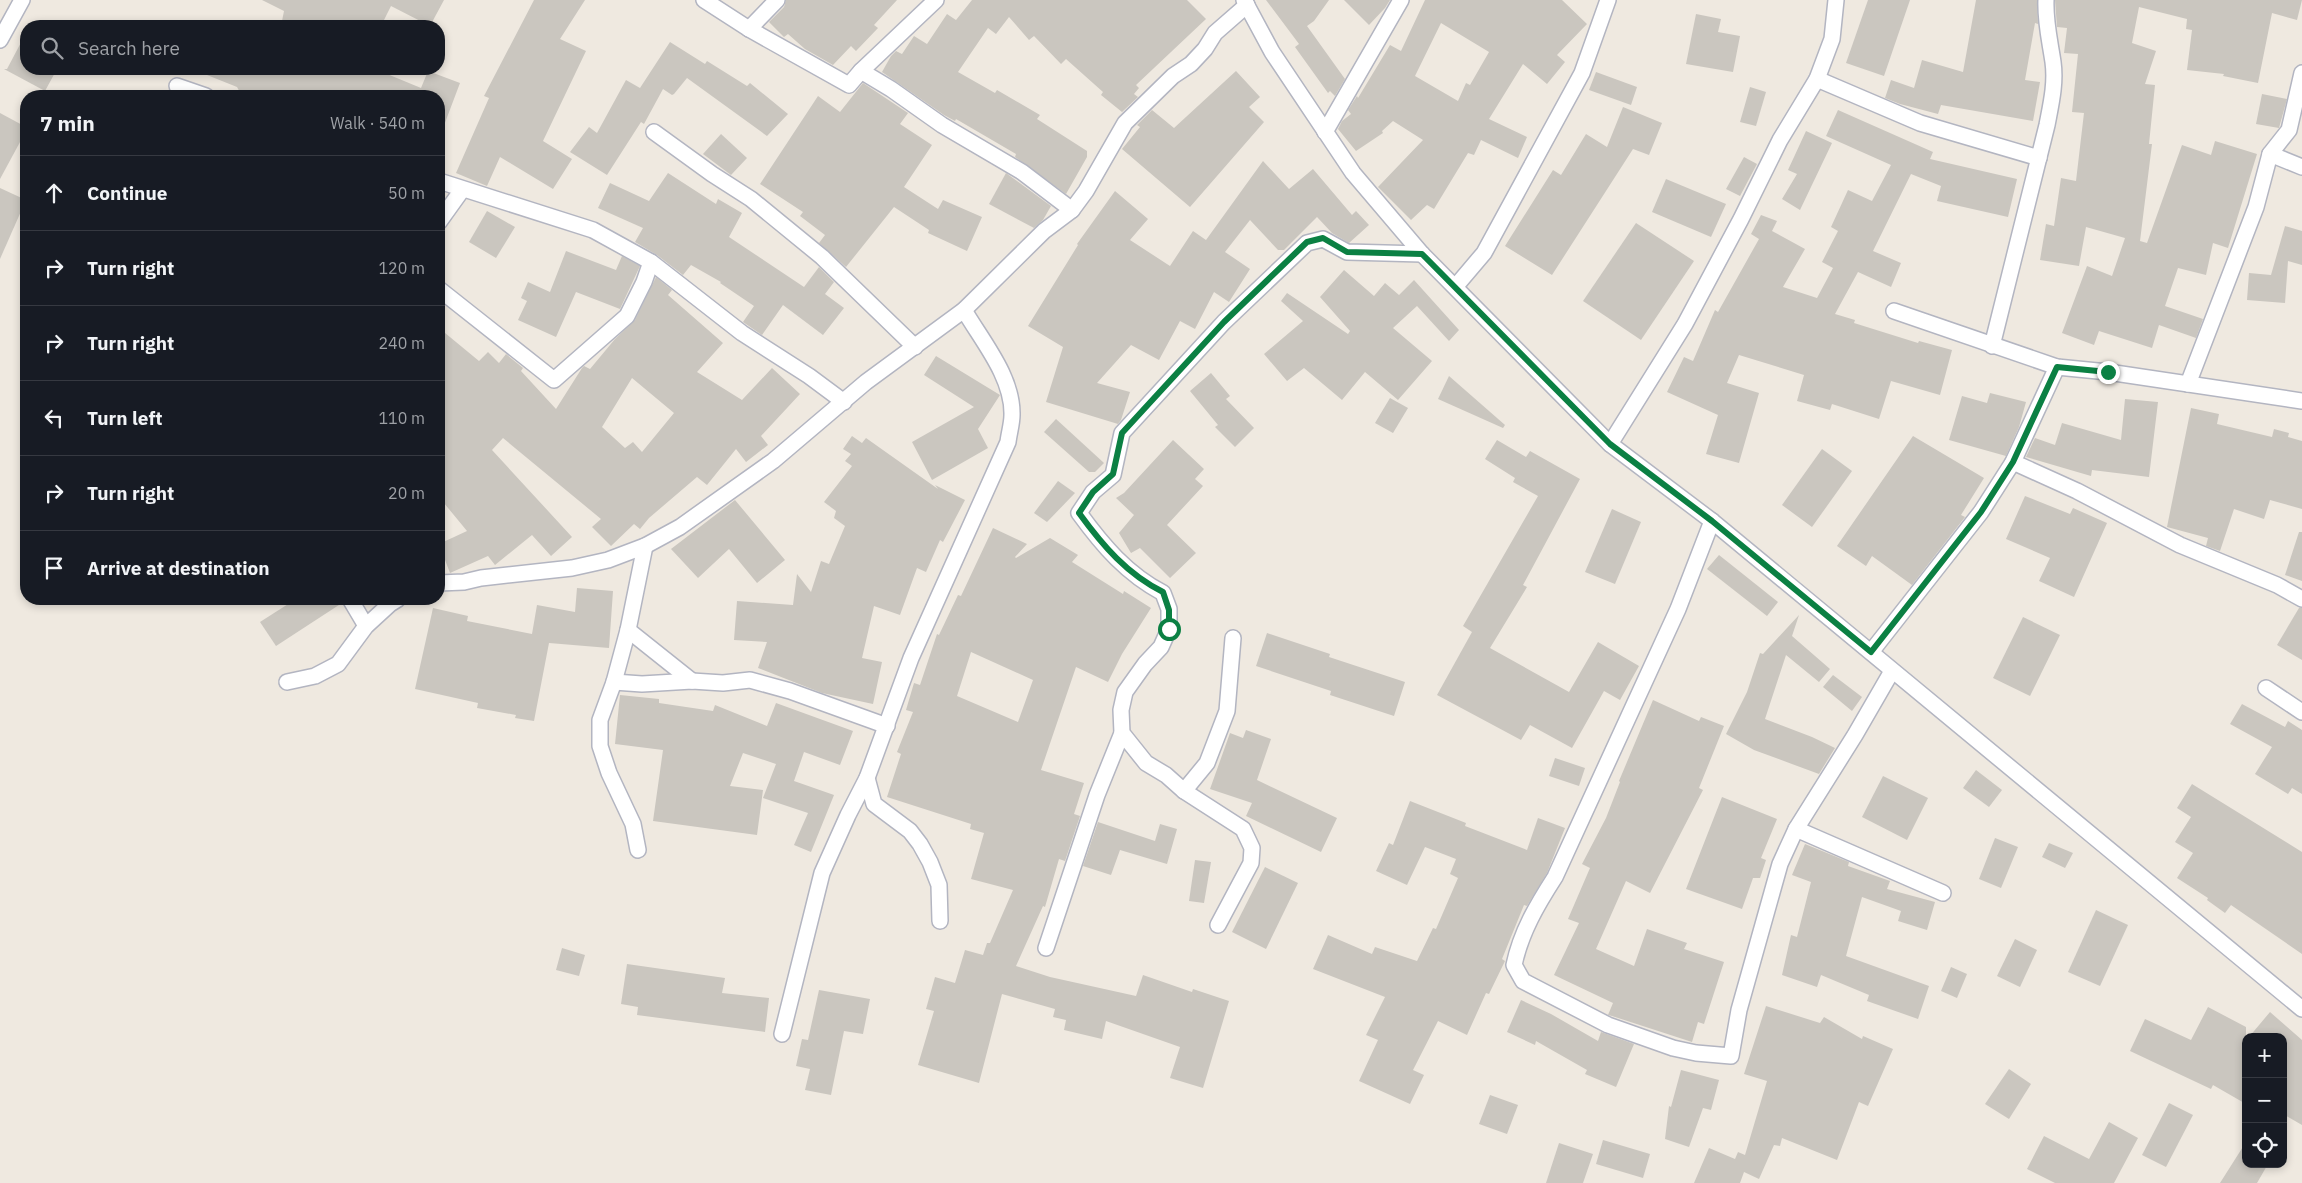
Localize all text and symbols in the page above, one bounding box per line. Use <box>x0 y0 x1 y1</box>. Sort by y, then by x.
search box <box>20 20 445 75</box>
icon: search <box>38 34 66 62</box>
text: Search here <box>78 36 180 60</box>
text: 7 min <box>40 109 95 137</box>
text: Walk · 540 m <box>330 113 425 133</box>
icon: ahead <box>40 179 68 207</box>
text: Continue <box>87 181 167 205</box>
text: 50 m <box>388 183 425 203</box>
icon: right <box>40 254 68 282</box>
text: Turn right <box>87 256 174 280</box>
text: 120 m <box>378 258 425 278</box>
icon: right <box>40 329 68 357</box>
text: Turn right <box>87 331 174 355</box>
text: 240 m <box>378 333 425 353</box>
route end <box>2097 361 2120 384</box>
icon: left <box>40 404 68 432</box>
text: Turn left <box>87 406 163 430</box>
text: 110 m <box>378 408 425 428</box>
icon: right <box>40 479 68 507</box>
text: Turn right <box>87 481 174 505</box>
text: 20 m <box>388 483 425 503</box>
icon: arrive <box>40 554 68 582</box>
text: Arrive at destination <box>87 556 270 580</box>
route start <box>1158 618 1181 641</box>
map controls <box>2242 1033 2287 1168</box>
button: + <box>2242 1033 2287 1078</box>
button: − <box>2242 1078 2287 1123</box>
button: locate <box>2242 1123 2287 1168</box>

